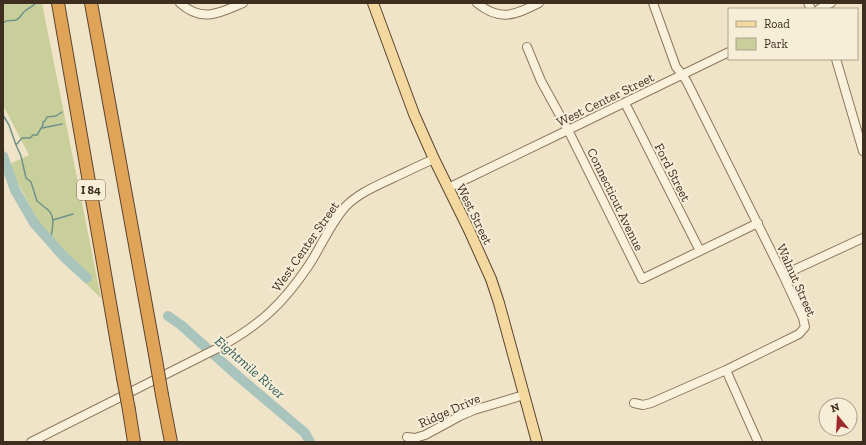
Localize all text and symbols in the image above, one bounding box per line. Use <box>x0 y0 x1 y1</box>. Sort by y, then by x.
legend <box>728 8 858 60</box>
text: Road <box>764 17 790 31</box>
text: Park <box>764 37 789 51</box>
street label: West Center Street <box>554 69 657 130</box>
street label: Ford Street <box>651 141 694 204</box>
street label: Connecticut Avenue <box>584 145 647 253</box>
road number: I 84 <box>77 180 105 200</box>
street label: West Street <box>453 182 496 247</box>
street label: West Center Street <box>269 198 342 294</box>
street label: Walnut Street <box>774 241 819 319</box>
water label: Eightmile River <box>211 332 288 402</box>
street label: Ridge Drive <box>416 390 482 431</box>
north arrow <box>818 397 858 437</box>
text: N <box>829 400 842 415</box>

